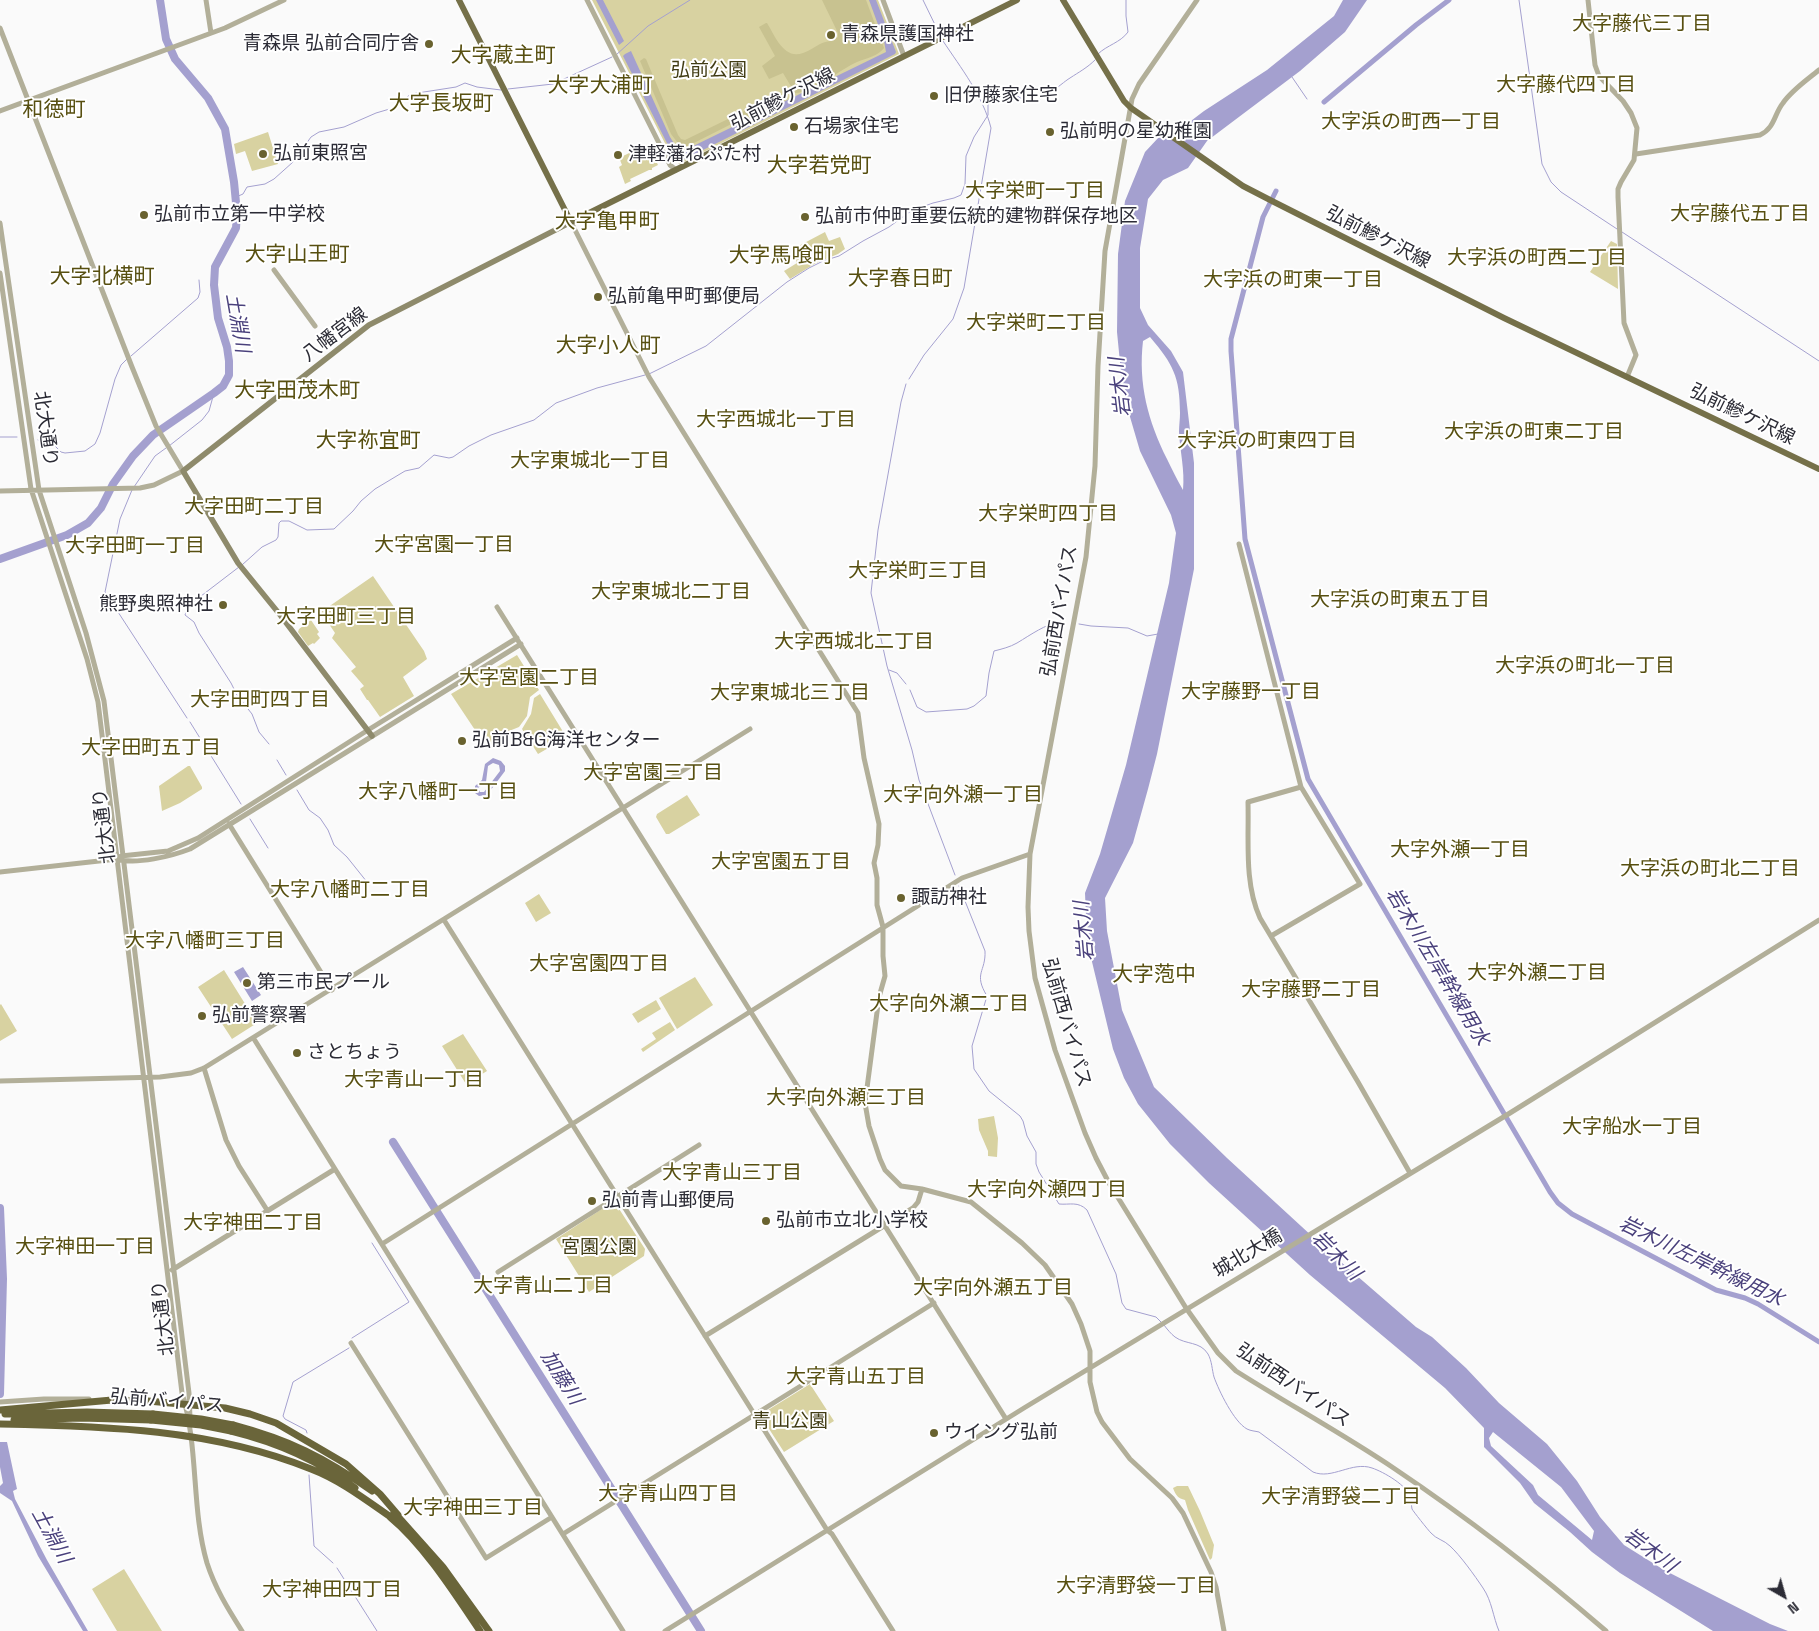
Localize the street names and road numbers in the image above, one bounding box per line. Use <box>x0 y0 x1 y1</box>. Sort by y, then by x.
street label: 弘前鰺ケ沢線 <box>727 64 839 136</box>
street label: 弘前鰺ケ沢線 <box>1322 202 1434 274</box>
street label: 八幡宮線 <box>298 303 372 367</box>
street label: 弘前鰺ケ沢線 <box>1686 380 1798 450</box>
street label: 北大通り <box>28 390 62 468</box>
street label: 弘前西バイパス <box>1037 544 1083 678</box>
street label: 北大通り <box>89 787 121 865</box>
street label: 弘前西バイパス <box>1037 956 1095 1090</box>
street label: 城北大橋 <box>1210 1225 1286 1283</box>
street label: 北大通り <box>148 1279 180 1357</box>
street label: 弘前西バイパス <box>1231 1339 1355 1433</box>
street label: 弘前バイパス <box>109 1386 225 1418</box>

